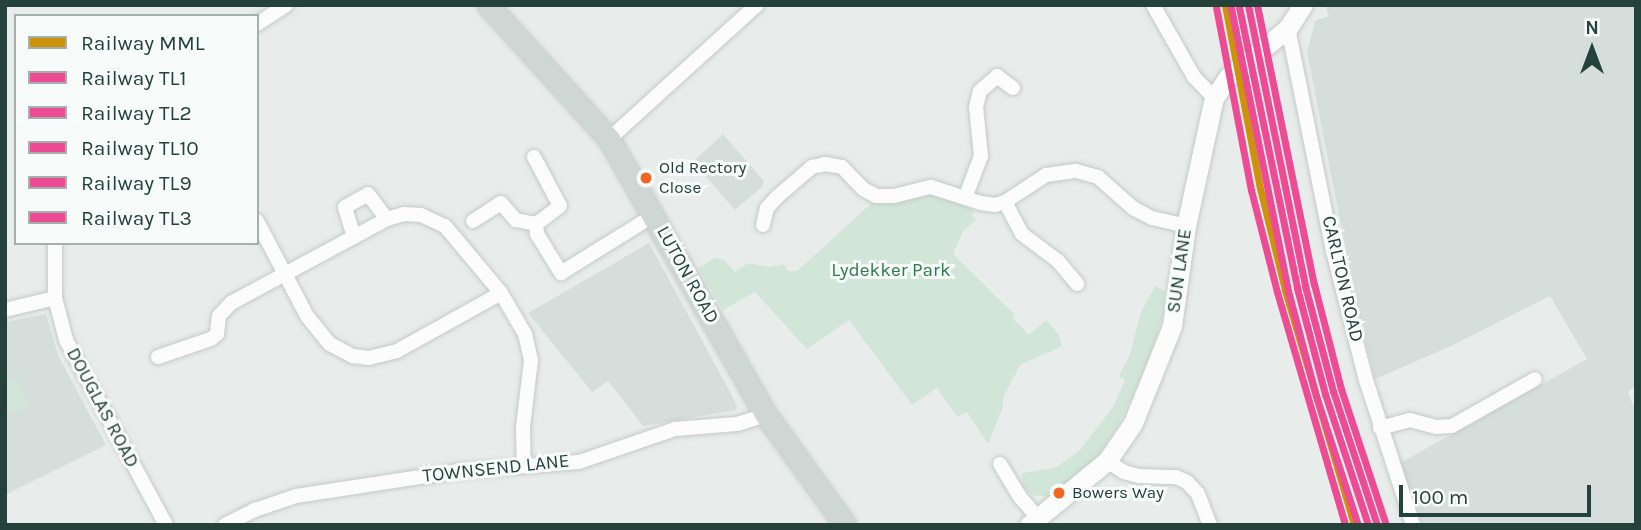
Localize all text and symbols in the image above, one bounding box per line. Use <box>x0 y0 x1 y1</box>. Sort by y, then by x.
legend <box>14 14 259 245</box>
north arrow <box>1557 14 1627 84</box>
text: N <box>1585 17 1599 39</box>
text: Railway MML <box>81 31 205 55</box>
text: Railway TL1 <box>81 66 186 90</box>
text: Railway TL2 <box>81 101 192 125</box>
text: Railway TL10 <box>81 136 199 160</box>
place label: Old Rectory Close <box>659 158 746 198</box>
text: Railway TL9 <box>81 171 192 195</box>
marker: Old Rectory Close <box>639 171 653 185</box>
text: Railway TL3 <box>81 206 192 230</box>
street label: CARLTON ROAD <box>1316 214 1368 344</box>
street label: LUTON ROAD <box>651 222 723 328</box>
street label: SUN LANE <box>1163 227 1197 315</box>
park label: Lydekker Park <box>831 260 951 282</box>
street label: DOUGLAS ROAD <box>61 344 143 472</box>
street label: TOWNSEND LANE <box>421 450 571 488</box>
scale bar <box>1403 470 1596 514</box>
place label: Bowers Way <box>1072 483 1164 503</box>
text: 100 m <box>1412 485 1469 509</box>
marker: Bowers Way <box>1052 486 1066 500</box>

